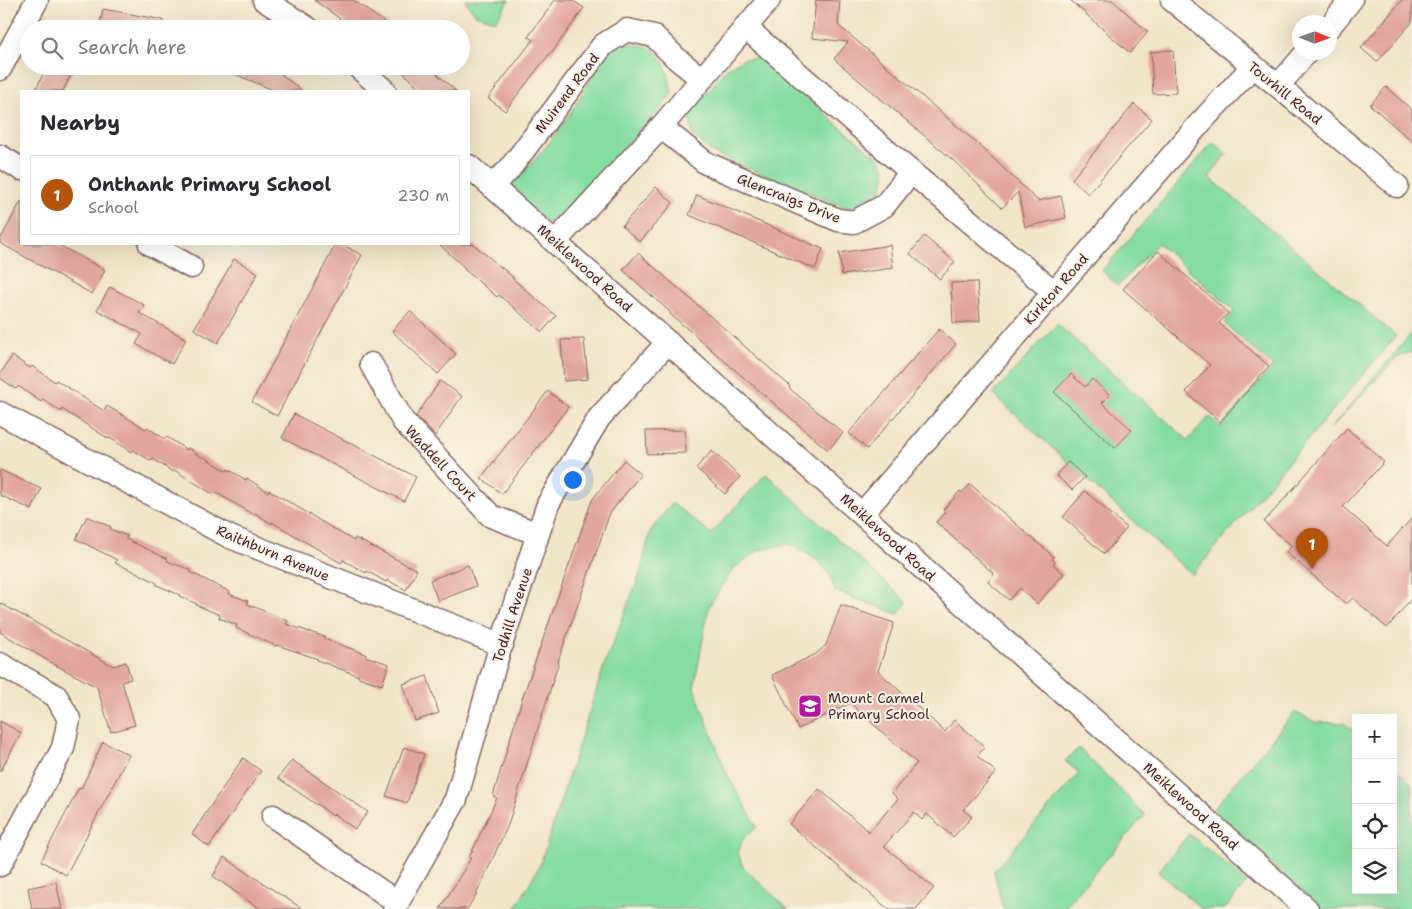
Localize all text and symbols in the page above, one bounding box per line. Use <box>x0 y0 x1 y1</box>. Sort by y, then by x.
north arrow <box>1292 15 1337 60</box>
search box <box>20 20 470 75</box>
icon: search <box>38 34 66 62</box>
text: Search here <box>78 35 187 60</box>
street label: Muirend Road <box>531 49 603 137</box>
street label: Tourhill Road <box>1244 58 1326 128</box>
text: Nearby <box>40 109 120 137</box>
street label: Glencraigs Drive <box>734 169 844 227</box>
text: Onthank Primary School <box>88 172 331 197</box>
text: 1 <box>53 185 61 206</box>
text: 230 m <box>397 185 449 206</box>
text: School <box>88 197 138 218</box>
street label: Meiklewood Road <box>534 220 637 316</box>
street label: Kirkton Road <box>1020 249 1092 328</box>
street label: Waddell Court <box>401 421 481 505</box>
your location <box>560 467 586 493</box>
street label: Meiklewood Road <box>837 489 940 585</box>
street label: Raithburn Avenue <box>214 521 332 585</box>
pin: 1 <box>1296 528 1328 569</box>
street label: Todhill Avenue <box>488 565 536 665</box>
place label: Mount Carmel Primary School <box>828 689 930 723</box>
school or university icon: Mount Carmel Primary School <box>797 693 823 719</box>
map controls <box>1352 714 1397 894</box>
button: + <box>1352 714 1397 759</box>
street label: Meiklewood Road <box>1140 758 1243 854</box>
button: − <box>1352 759 1397 804</box>
button: locate <box>1352 804 1397 849</box>
button: layers <box>1352 849 1397 894</box>

